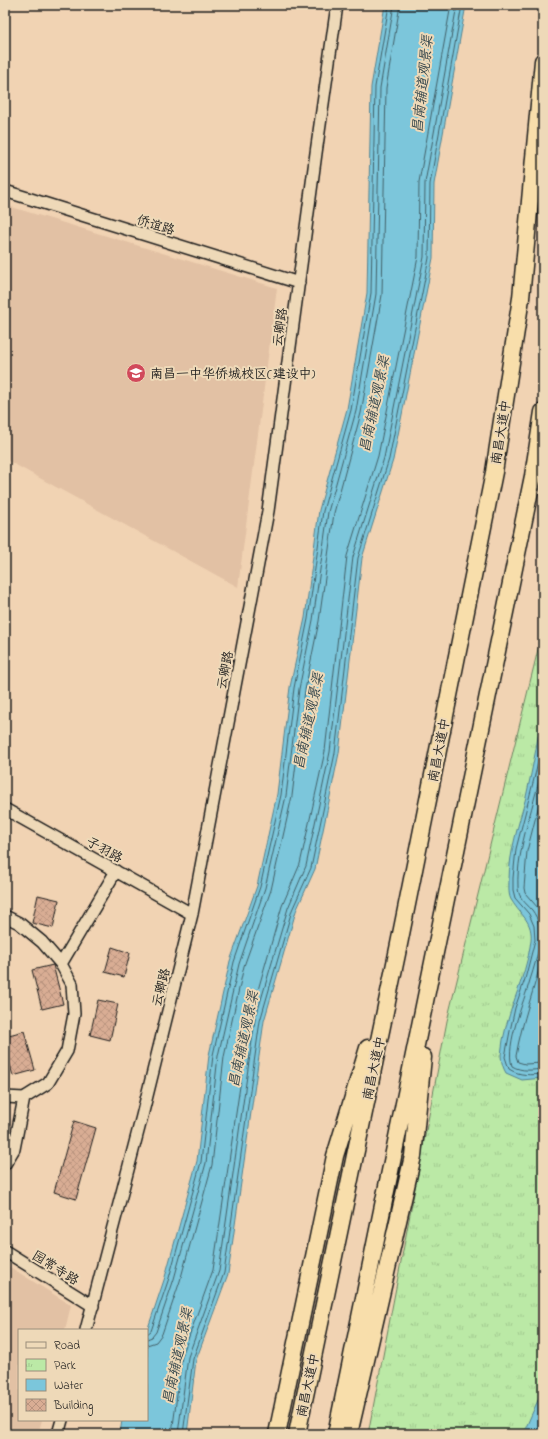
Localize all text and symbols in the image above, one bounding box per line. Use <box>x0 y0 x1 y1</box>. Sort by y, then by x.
water label: 昌南辅道观景渠 <box>408 33 439 134</box>
street label: 侨谊路 <box>134 211 177 240</box>
street label: 云卿路 <box>268 307 293 348</box>
water label: 昌南辅道观景渠 <box>355 353 396 454</box>
school or university icon: 南昌一中华侨城校区(建设中) <box>125 362 147 384</box>
place label: 南昌一中华侨城校区(建设中) <box>150 365 315 384</box>
street label: 南昌大道中 <box>487 399 516 466</box>
street label: 云卿路 <box>212 649 239 691</box>
water label: 昌南辅道观景渠 <box>289 670 330 771</box>
street label: 南昌大道中 <box>424 717 455 784</box>
street label: 子羽路 <box>83 833 126 868</box>
street label: 云卿路 <box>148 966 175 1009</box>
water label: 昌南辅道观景渠 <box>224 988 265 1089</box>
street label: 南昌大道中 <box>358 1035 391 1102</box>
street label: 园常寺路 <box>28 1246 82 1290</box>
water label: 昌南辅道观景渠 <box>158 1305 199 1406</box>
legend <box>18 1329 148 1421</box>
text: Road <box>54 1337 80 1355</box>
street label: 南昌大道中 <box>292 1352 325 1419</box>
text: Park <box>54 1357 76 1375</box>
text: Water <box>54 1377 83 1395</box>
text: Building <box>53 1397 93 1416</box>

